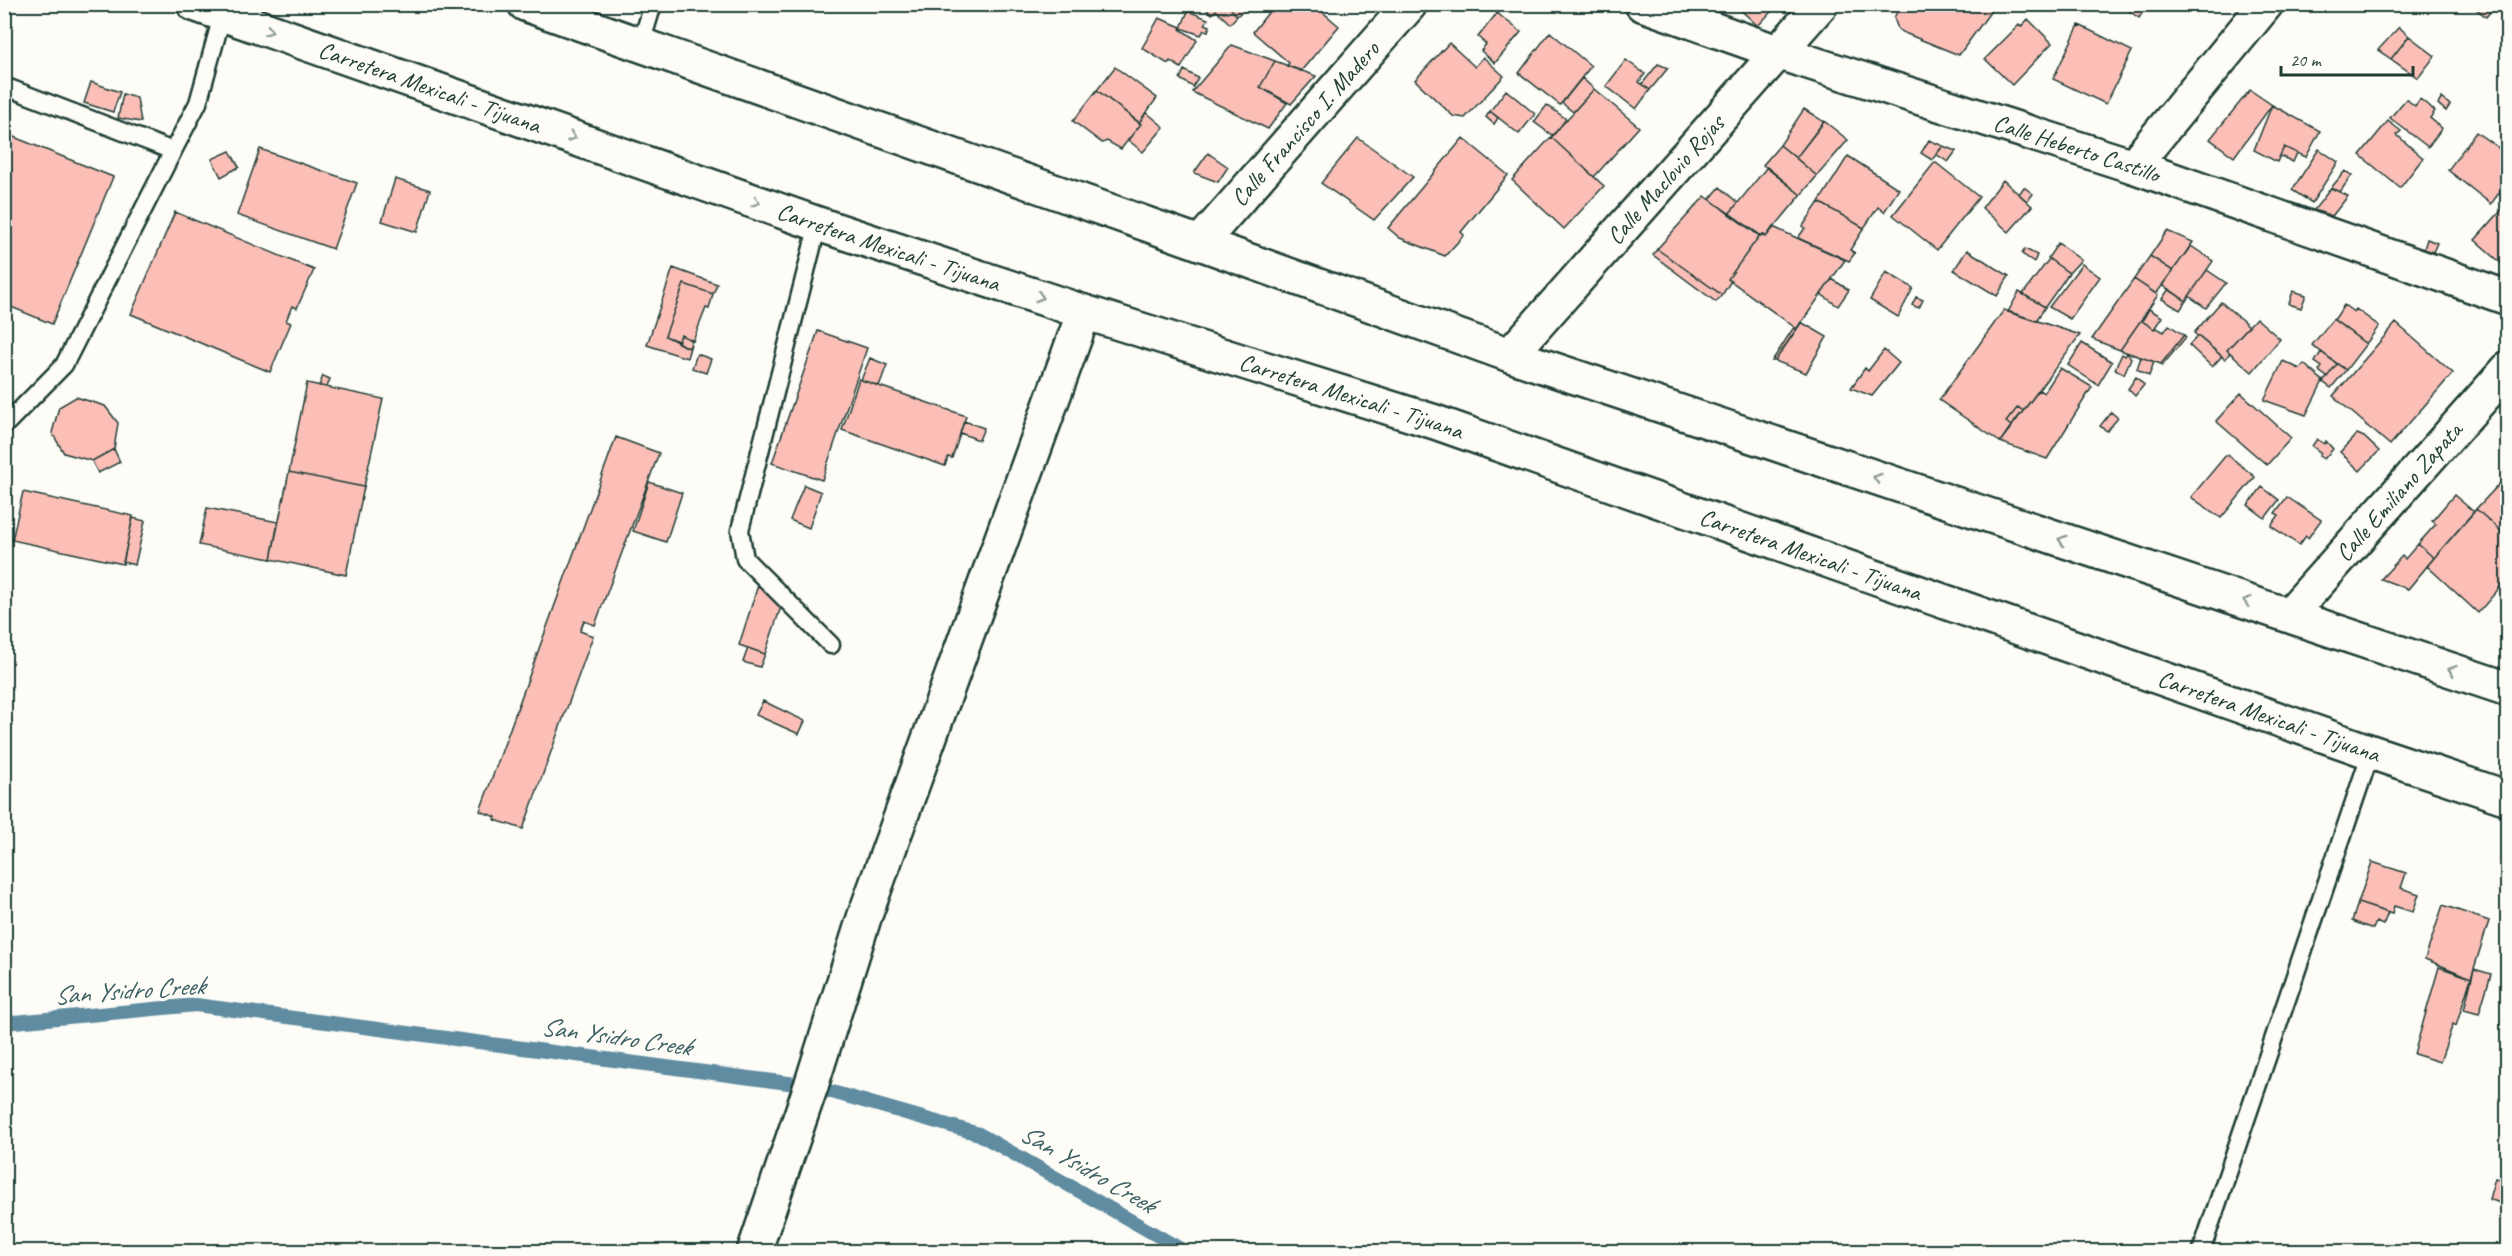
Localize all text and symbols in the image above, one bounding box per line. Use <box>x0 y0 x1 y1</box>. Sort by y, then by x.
one-way arrow <box>263 24 274 37</box>
street label: Carretera Mexicali - Tijuana <box>315 34 546 141</box>
street label: Calle Francisco I. Madero <box>1224 34 1387 212</box>
scale bar <box>2281 39 2413 77</box>
text: 20 m <box>2290 49 2323 71</box>
street label: Calle Maclovio Rojas <box>1600 107 1732 251</box>
street label: Calle Heberto Castillo <box>1990 107 2166 190</box>
one-way arrow <box>566 130 576 143</box>
one-way arrow <box>750 195 760 207</box>
street label: Carretera Mexicali - Tijuana <box>773 196 1005 299</box>
one-way arrow <box>1034 290 1045 303</box>
street label: Carretera Mexicali - Tijuana <box>1236 347 1469 446</box>
street label: Calle Emiliano Zapata <box>2329 414 2470 568</box>
one-way arrow <box>1873 473 1883 485</box>
street label: Carretera Mexicali - Tijuana <box>1696 502 1927 608</box>
one-way arrow <box>2058 534 2068 547</box>
one-way arrow <box>2242 596 2253 609</box>
street label: Carretera Mexicali - Tijuana <box>2154 663 2385 769</box>
one-way arrow <box>2447 665 2458 678</box>
water label: San Ysidro Creek <box>53 968 211 1012</box>
water label: San Ysidro Creek <box>539 1010 698 1064</box>
water label: San Ysidro Creek <box>1014 1116 1166 1223</box>

